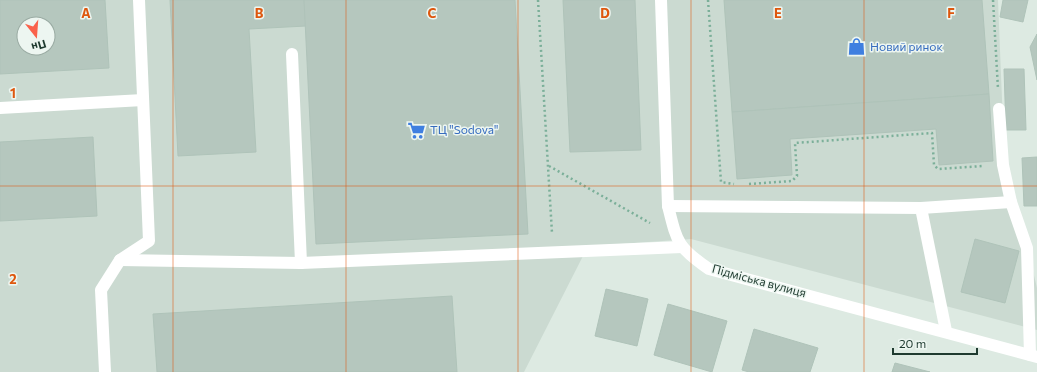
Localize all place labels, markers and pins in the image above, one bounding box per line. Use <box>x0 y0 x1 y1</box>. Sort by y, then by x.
shop icon: Новий ринок <box>847 37 867 57</box>
place label: Новий ринок <box>870 39 943 53</box>
supermarket icon: ТЦ "Sodova" <box>407 120 427 140</box>
place label: ТЦ "Sodova" <box>430 122 499 136</box>

